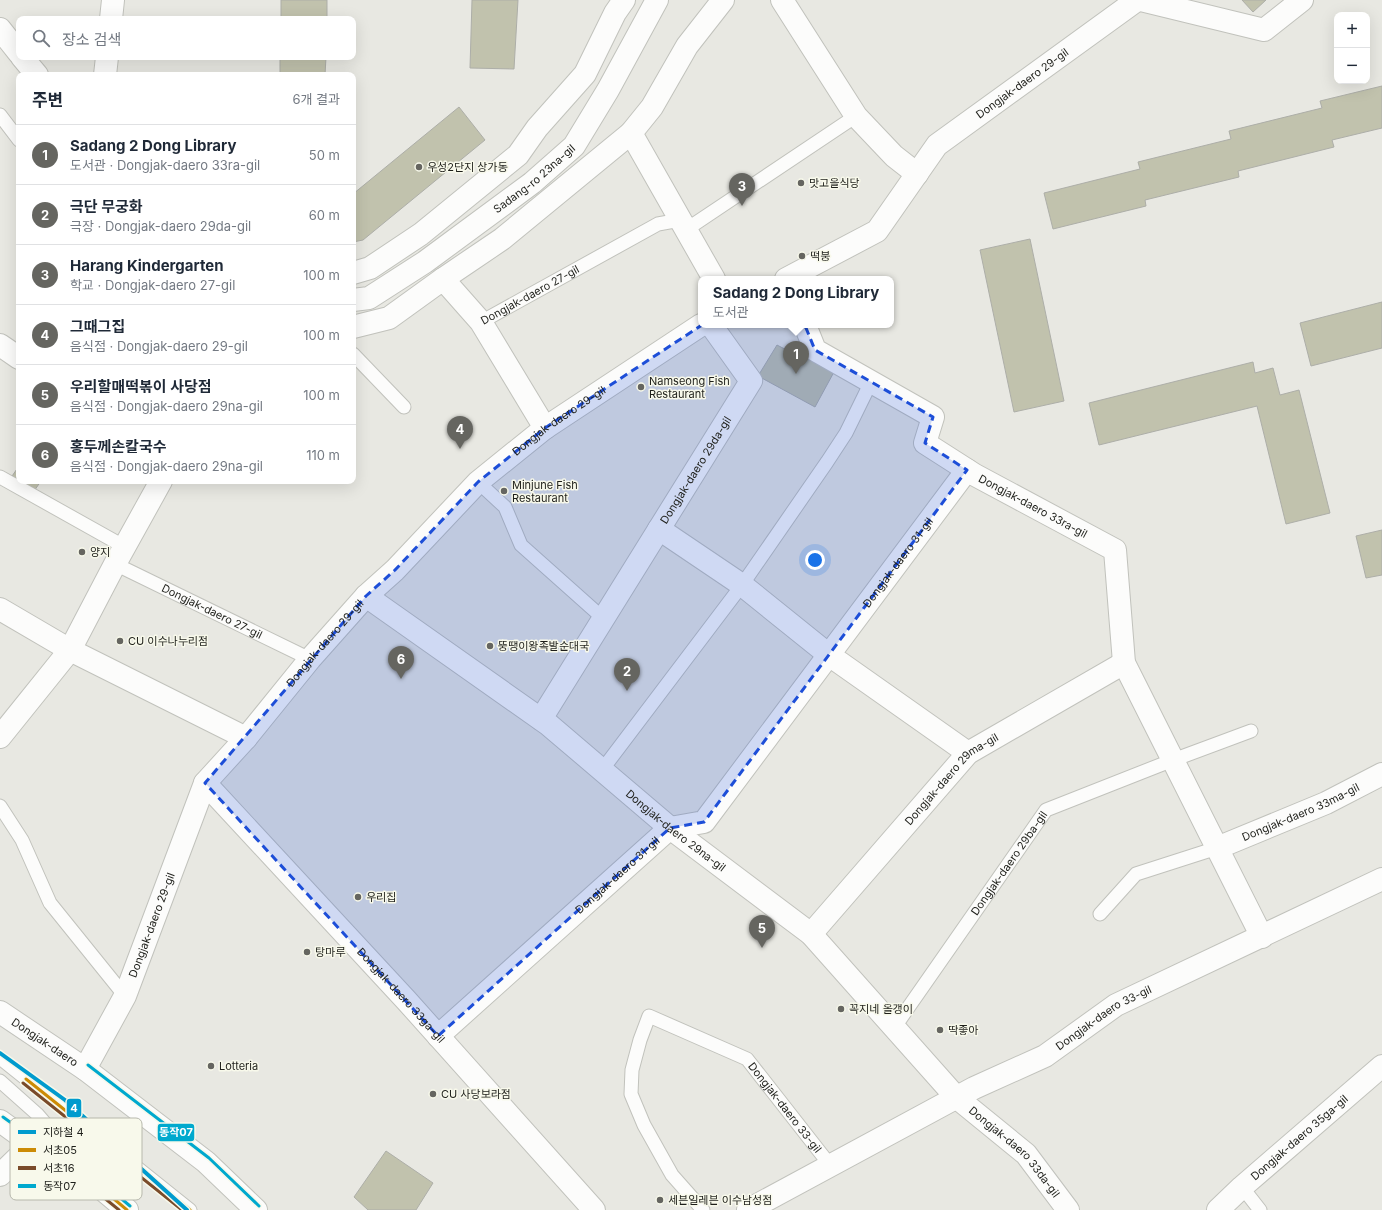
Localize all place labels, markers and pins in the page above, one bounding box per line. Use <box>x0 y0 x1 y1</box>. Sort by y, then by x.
place label: 우성2단지 상가동 <box>427 160 508 174</box>
marker: 우성2단지 상가동 <box>414 162 424 172</box>
pin: 3 <box>729 173 755 206</box>
place label: 맛고을식당 <box>809 176 860 190</box>
marker: 맛고을식당 <box>796 178 806 188</box>
place label: 떡붕 <box>810 249 830 263</box>
marker: 떡붕 <box>797 251 807 261</box>
pin: 1 <box>783 341 809 374</box>
place label: Namseong Fish Restaurant <box>649 374 730 401</box>
marker: Namseong Fish Restaurant <box>636 382 646 392</box>
pin: 4 <box>447 416 473 449</box>
place label: Minjune Fish Restaurant <box>512 478 578 505</box>
marker: Minjune Fish Restaurant <box>499 486 509 496</box>
place label: 양지 <box>90 545 110 559</box>
marker: 양지 <box>77 547 87 557</box>
place label: CU 이수나누리점 <box>128 634 208 648</box>
marker: CU 이수나누리점 <box>115 636 125 646</box>
place label: 뚱땡이왕족발순대국 <box>498 639 589 653</box>
marker: 뚱땡이왕족발순대국 <box>485 641 495 651</box>
pin: 6 <box>388 646 414 679</box>
pin: 2 <box>614 658 640 691</box>
place label: 우리집 <box>366 890 396 904</box>
marker: 우리집 <box>353 892 363 902</box>
pin: 5 <box>749 915 775 948</box>
place label: 탕마루 <box>315 945 345 959</box>
marker: 탕마루 <box>302 947 312 957</box>
place label: 꼭지네 올갱이 <box>849 1002 913 1016</box>
marker: 꼭지네 올갱이 <box>836 1004 846 1014</box>
place label: 딱좋아 <box>948 1023 978 1037</box>
marker: 딱좋아 <box>935 1025 945 1035</box>
place label: Lotteria <box>219 1059 258 1073</box>
marker: Lotteria <box>206 1061 216 1071</box>
place label: CU 사당보라점 <box>441 1087 511 1101</box>
marker: CU 사당보라점 <box>428 1089 438 1099</box>
place label: 세븐일레븐 이수남성점 <box>668 1193 772 1207</box>
marker: 세븐일레븐 이수남성점 <box>655 1195 665 1205</box>

